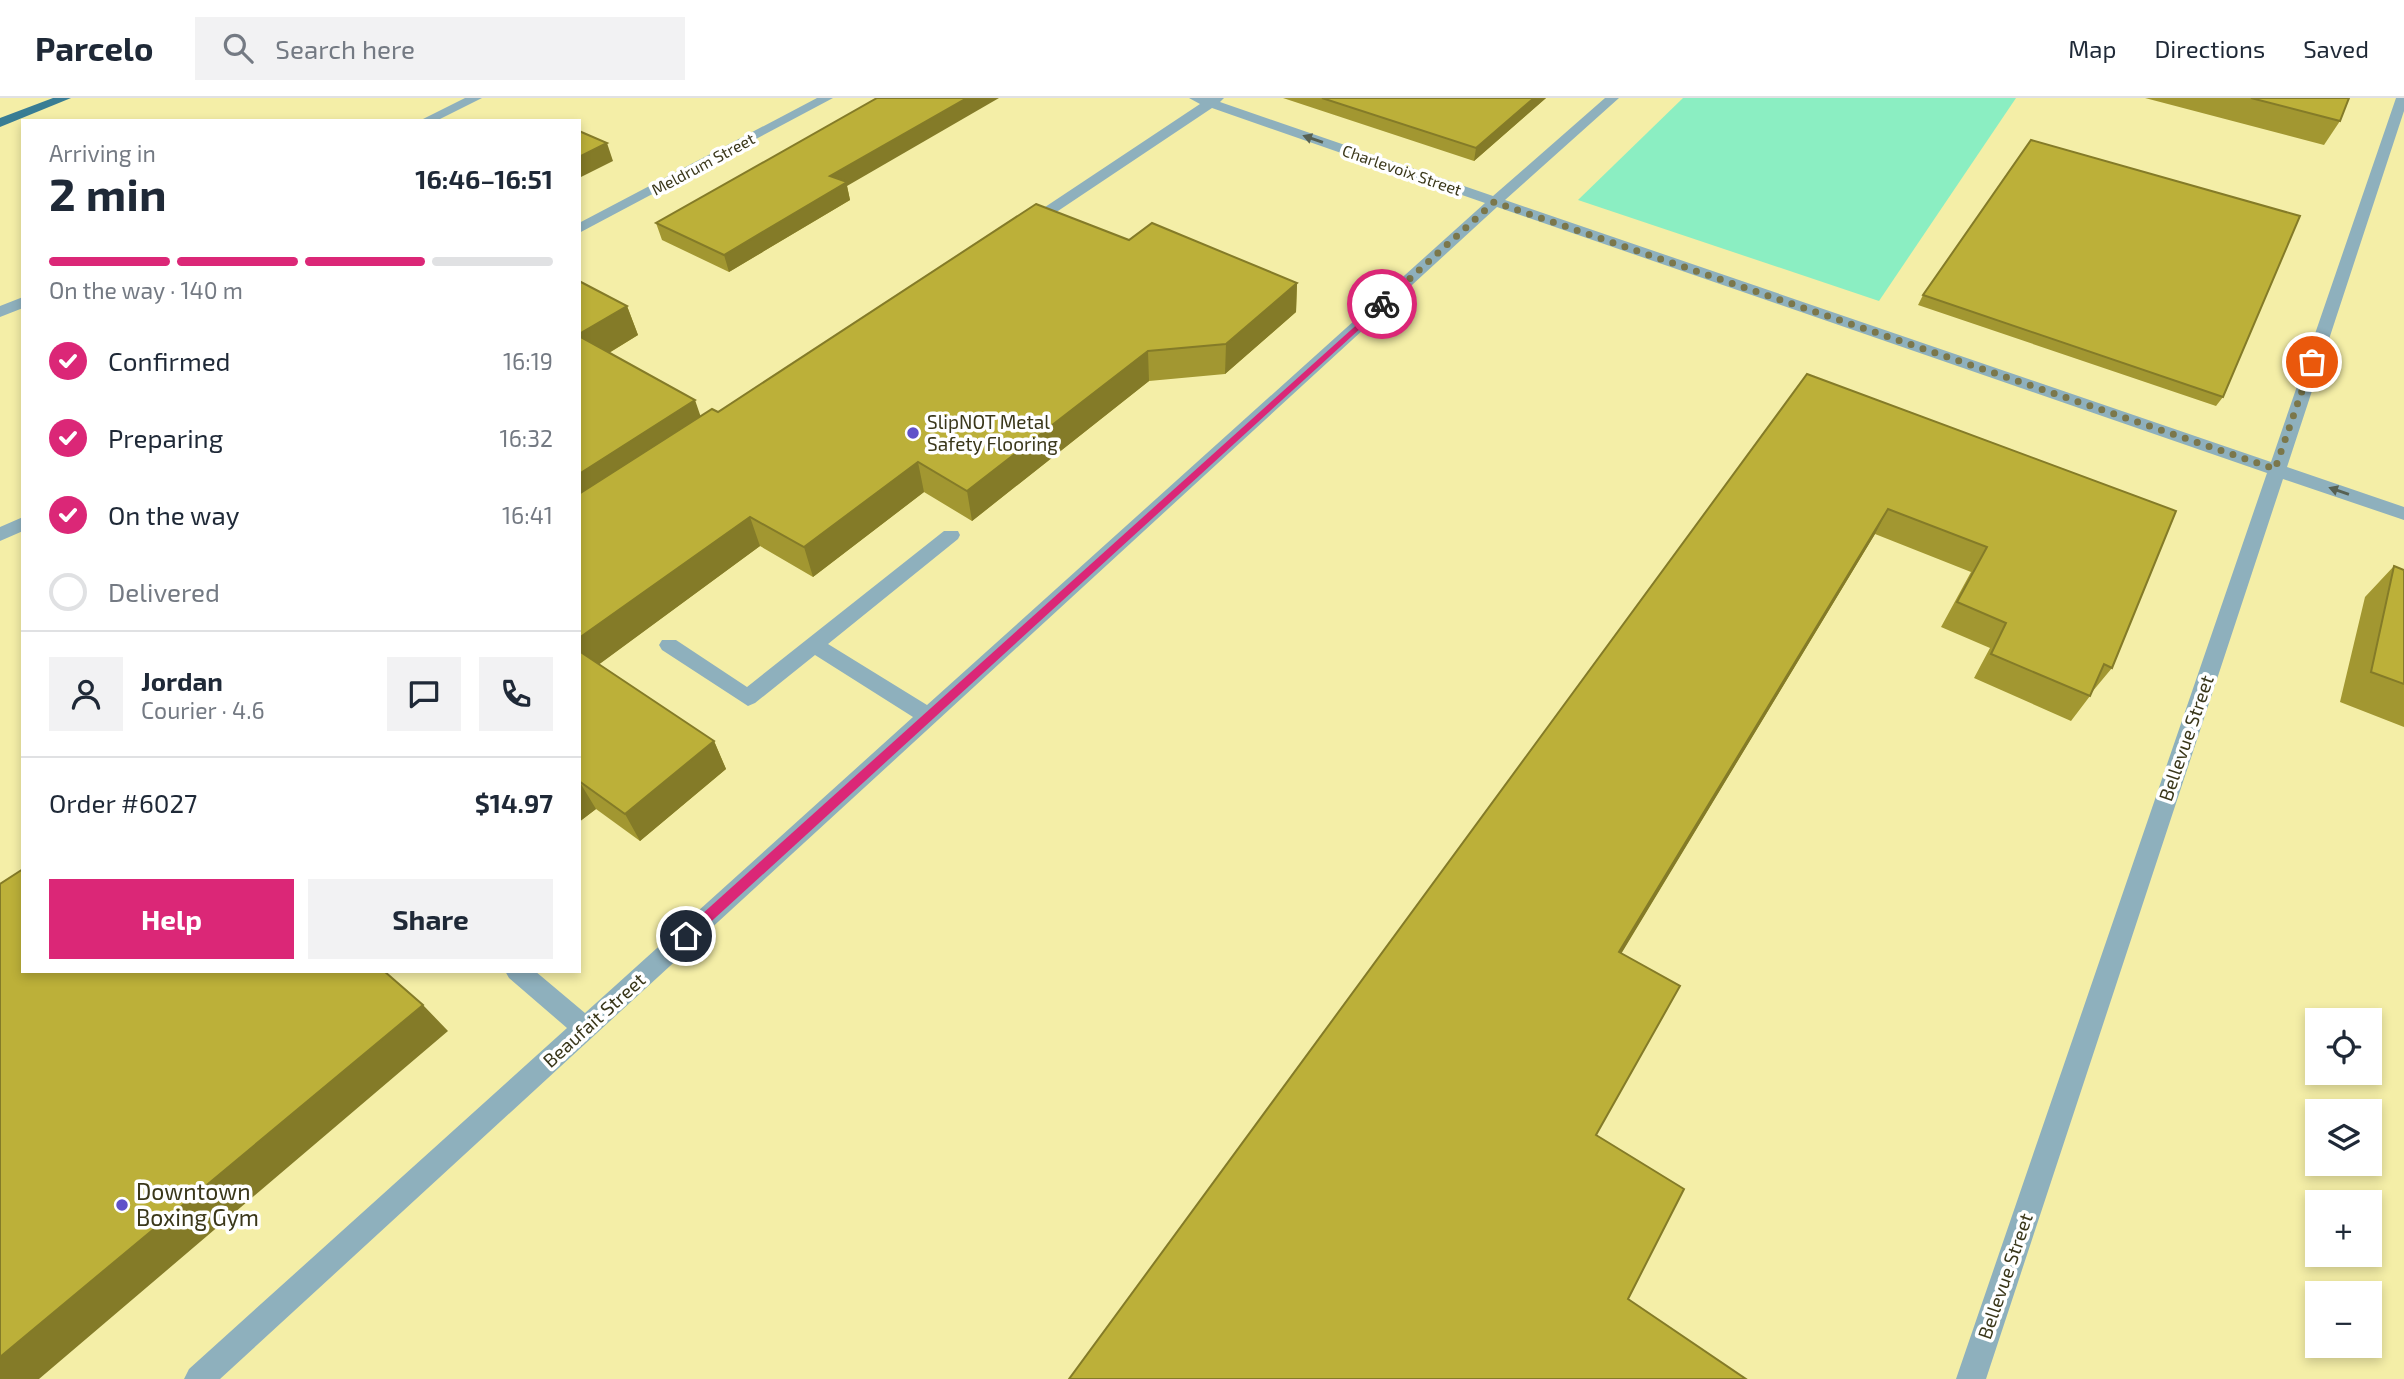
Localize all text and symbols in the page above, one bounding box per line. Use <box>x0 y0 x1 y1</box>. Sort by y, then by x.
search box <box>195 17 685 80</box>
text: Parcelo <box>35 28 153 68</box>
icon: search <box>219 29 257 67</box>
text: Search here <box>275 33 415 64</box>
text: Map <box>2068 34 2116 63</box>
text: Directions <box>2154 34 2265 63</box>
text: Saved <box>2303 34 2369 63</box>
street label: Meldrum Street <box>648 128 758 199</box>
one-way arrow <box>1303 133 1324 144</box>
text: Arriving in <box>49 139 156 167</box>
street label: Charlevoix Street <box>1340 140 1464 199</box>
text: 16:46–16:51 <box>415 163 553 194</box>
text: 2 min <box>49 165 167 220</box>
courier <box>1347 269 1417 339</box>
text: On the way · 140 m <box>49 276 243 304</box>
icon: bike <box>1363 285 1401 323</box>
pin <box>2282 332 2342 392</box>
icon: check <box>49 342 87 380</box>
icon: bag <box>2293 343 2331 381</box>
text: Confirmed <box>108 345 231 376</box>
text: 16:19 <box>503 347 553 375</box>
place label: SlipNOT Metal Safety Flooring <box>927 410 1058 455</box>
icon: check <box>49 419 87 457</box>
text: Preparing <box>108 422 223 453</box>
text: 16:32 <box>500 424 553 452</box>
marker: SlipNOT Metal Safety Flooring <box>905 425 921 441</box>
one-way arrow <box>2329 485 2350 496</box>
icon: check <box>49 496 87 534</box>
text: On the way <box>108 499 239 530</box>
text: 16:41 <box>502 501 553 529</box>
text: Delivered <box>108 576 220 607</box>
button: person <box>49 657 123 731</box>
button: chat <box>387 657 461 731</box>
button: phone <box>479 657 553 731</box>
text: Jordan <box>141 665 223 696</box>
street label: Bellevue Street <box>2153 672 2218 804</box>
text: Courier · 4.6 <box>141 696 265 724</box>
text: Order #6027 <box>49 787 197 818</box>
text: $14.97 <box>475 787 553 818</box>
button: Help <box>49 879 294 959</box>
button: Share <box>308 879 553 959</box>
pin <box>656 906 716 966</box>
icon: home <box>667 917 705 955</box>
street label: Beaufait Street <box>538 968 650 1072</box>
map controls <box>2305 1008 2382 1358</box>
button: locate <box>2305 1008 2382 1085</box>
button: layers <box>2305 1099 2382 1176</box>
place label: Downtown Boxing Gym <box>136 1177 259 1231</box>
button: + <box>2305 1190 2382 1267</box>
marker: Downtown Boxing Gym <box>114 1197 130 1213</box>
street label: Bellevue Street <box>1972 1210 2037 1342</box>
button: − <box>2305 1281 2382 1358</box>

